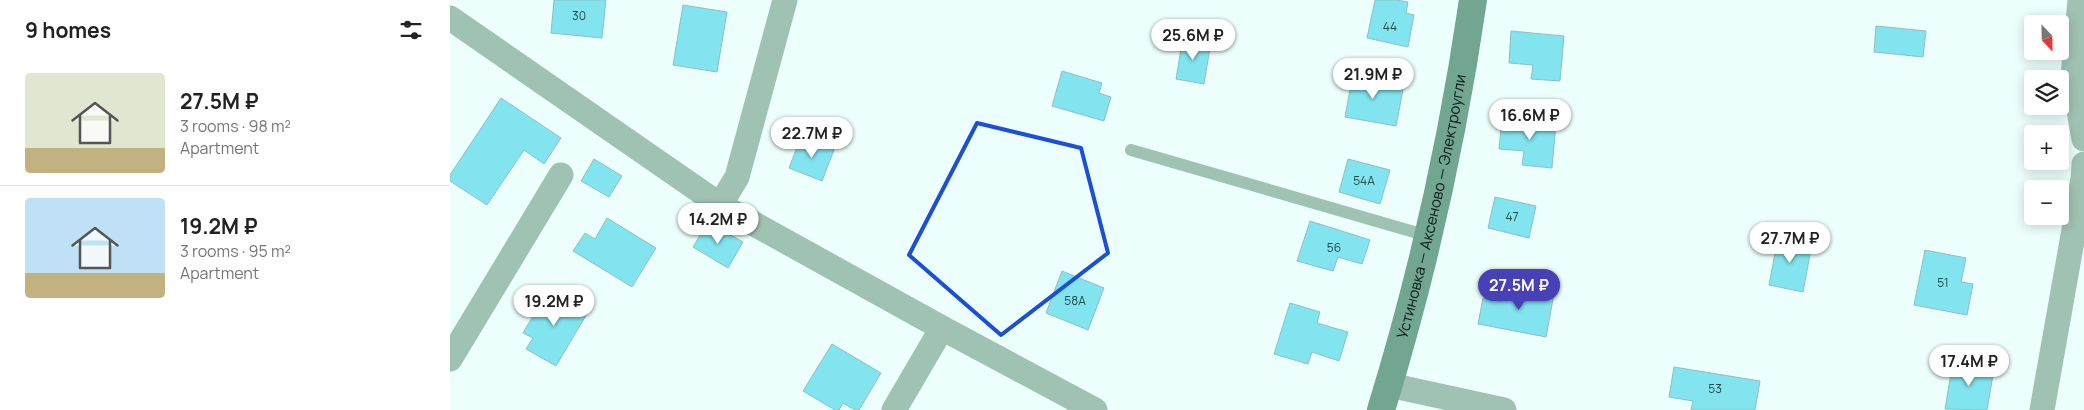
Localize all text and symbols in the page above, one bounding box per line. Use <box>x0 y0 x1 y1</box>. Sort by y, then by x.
house number: 30 <box>572 7 586 24</box>
north arrow <box>2024 15 2069 60</box>
map controls <box>2024 15 2069 225</box>
text: 9 homes <box>25 16 111 44</box>
icon: filters <box>397 16 425 44</box>
pin: 25.6M ₽ <box>1147 18 1239 61</box>
house number: 44 <box>1383 18 1397 35</box>
text: 25.6M ₽ <box>1162 24 1224 46</box>
pin: 21.9M ₽ <box>1327 58 1419 100</box>
text: 21.9M ₽ <box>1344 63 1402 85</box>
button: layers <box>2024 70 2069 115</box>
street label: Устиновка — Аксеново — Электроугли <box>1391 73 1471 341</box>
text: 27.5M ₽ <box>180 87 259 115</box>
icon: home <box>65 93 125 153</box>
pin: 16.6M ₽ <box>1484 98 1576 141</box>
text: 16.6M ₽ <box>1500 104 1560 126</box>
text: 3 rooms · 98 m² <box>180 115 291 137</box>
pin: 22.7M ₽ <box>766 116 858 159</box>
text: 22.7M ₽ <box>782 122 842 144</box>
button: + <box>2024 125 2069 170</box>
text: Apartment <box>180 137 259 159</box>
house number: 54А <box>1353 172 1375 189</box>
button: − <box>2024 180 2069 225</box>
pin: 14.2M ₽ <box>672 202 764 245</box>
text: 14.2M ₽ <box>689 208 747 230</box>
house number: 47 <box>1505 208 1519 225</box>
text: 19.2M ₽ <box>180 212 258 240</box>
icon: home <box>65 218 125 278</box>
pin: 27.7M ₽ <box>1744 222 1836 264</box>
text: 27.7M ₽ <box>1760 227 1820 249</box>
house number: 56 <box>1327 239 1341 256</box>
text: 3 rooms · 95 m² <box>180 240 291 262</box>
text: Apartment <box>180 262 259 284</box>
pin: 27.5M ₽ <box>1473 268 1565 311</box>
text: 27.5M ₽ <box>1489 274 1549 296</box>
house number: 51 <box>1937 274 1949 291</box>
pin: 19.2M ₽ <box>508 284 600 327</box>
text: 19.2M ₽ <box>524 290 584 312</box>
house number: 58А <box>1064 292 1086 309</box>
pin: 17.4M ₽ <box>1923 344 2015 387</box>
text: 17.4M ₽ <box>1940 350 1998 372</box>
house number: 53 <box>1708 380 1722 397</box>

